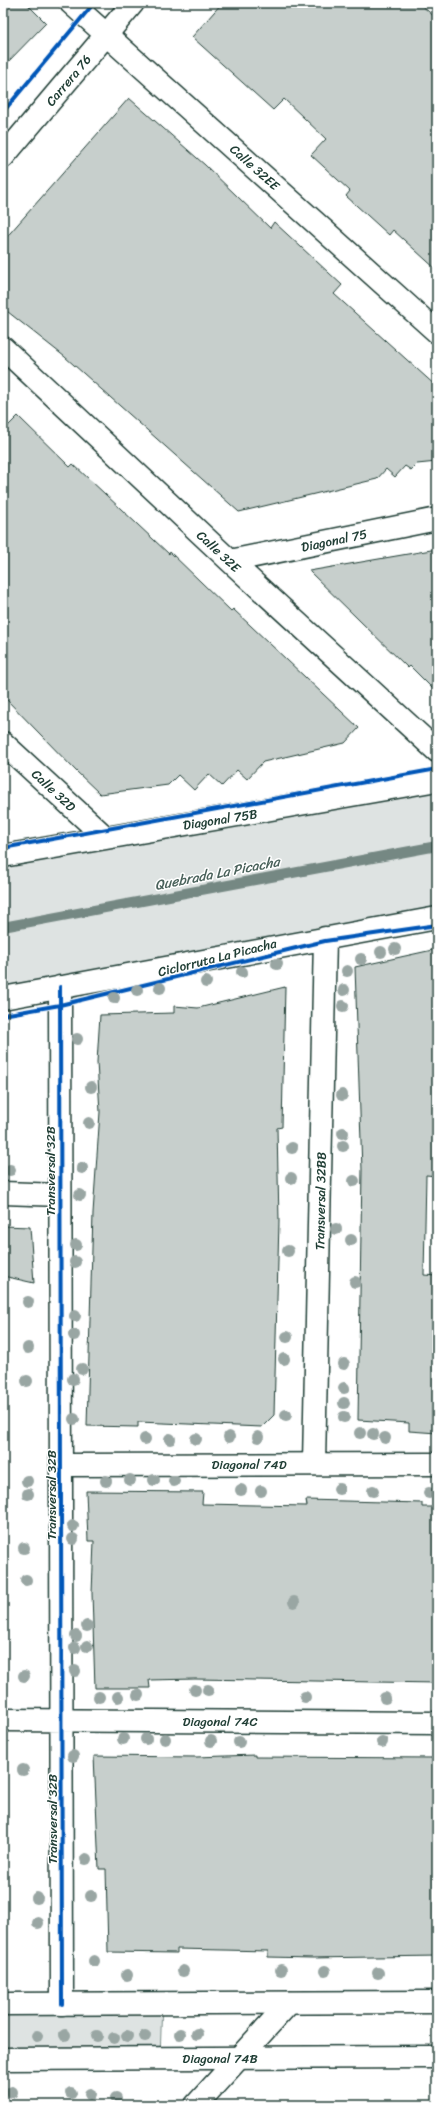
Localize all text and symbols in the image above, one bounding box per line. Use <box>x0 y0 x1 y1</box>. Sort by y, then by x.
street label: Carrera 76 <box>40 49 97 111</box>
street label: Calle 32EE <box>224 138 286 197</box>
street label: Diagonal 75 <box>299 522 369 559</box>
street label: Calle 32E <box>191 525 247 579</box>
street label: Calle 32D <box>26 763 82 818</box>
street label: Diagonal 75B <box>181 802 259 837</box>
water label: Quebrada La Picacha <box>152 849 284 898</box>
street label: Ciclorruta La Picacha <box>155 931 279 983</box>
street label: Transversal 32B <box>39 1126 62 1216</box>
street label: Transversal 32BB <box>308 1152 333 1250</box>
street label: Transversal 32B <box>40 1450 63 1540</box>
street label: Diagonal 74D <box>212 1453 287 1476</box>
street label: Diagonal 74C <box>182 1710 258 1733</box>
street label: Transversal 32B <box>41 1774 64 1864</box>
street label: Diagonal 74B <box>182 2047 258 2070</box>

